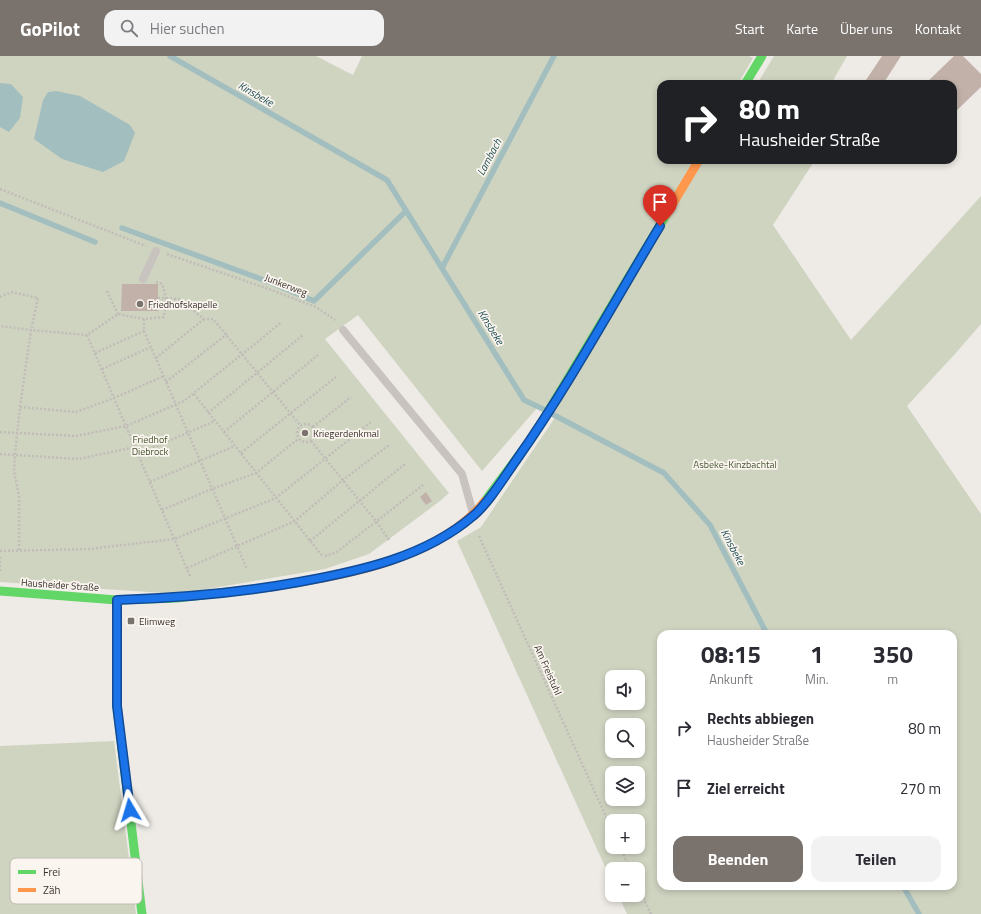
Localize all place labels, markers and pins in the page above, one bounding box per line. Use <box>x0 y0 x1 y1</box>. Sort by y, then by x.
pin <box>643 185 677 226</box>
place label: Friedhofskapelle <box>148 297 217 312</box>
marker: Friedhofskapelle <box>135 299 145 309</box>
place label: Kriegerdenkmal <box>313 426 379 441</box>
marker: Kriegerdenkmal <box>300 428 310 438</box>
place label: Elimweg <box>139 614 175 629</box>
marker: Elimweg <box>126 616 136 626</box>

